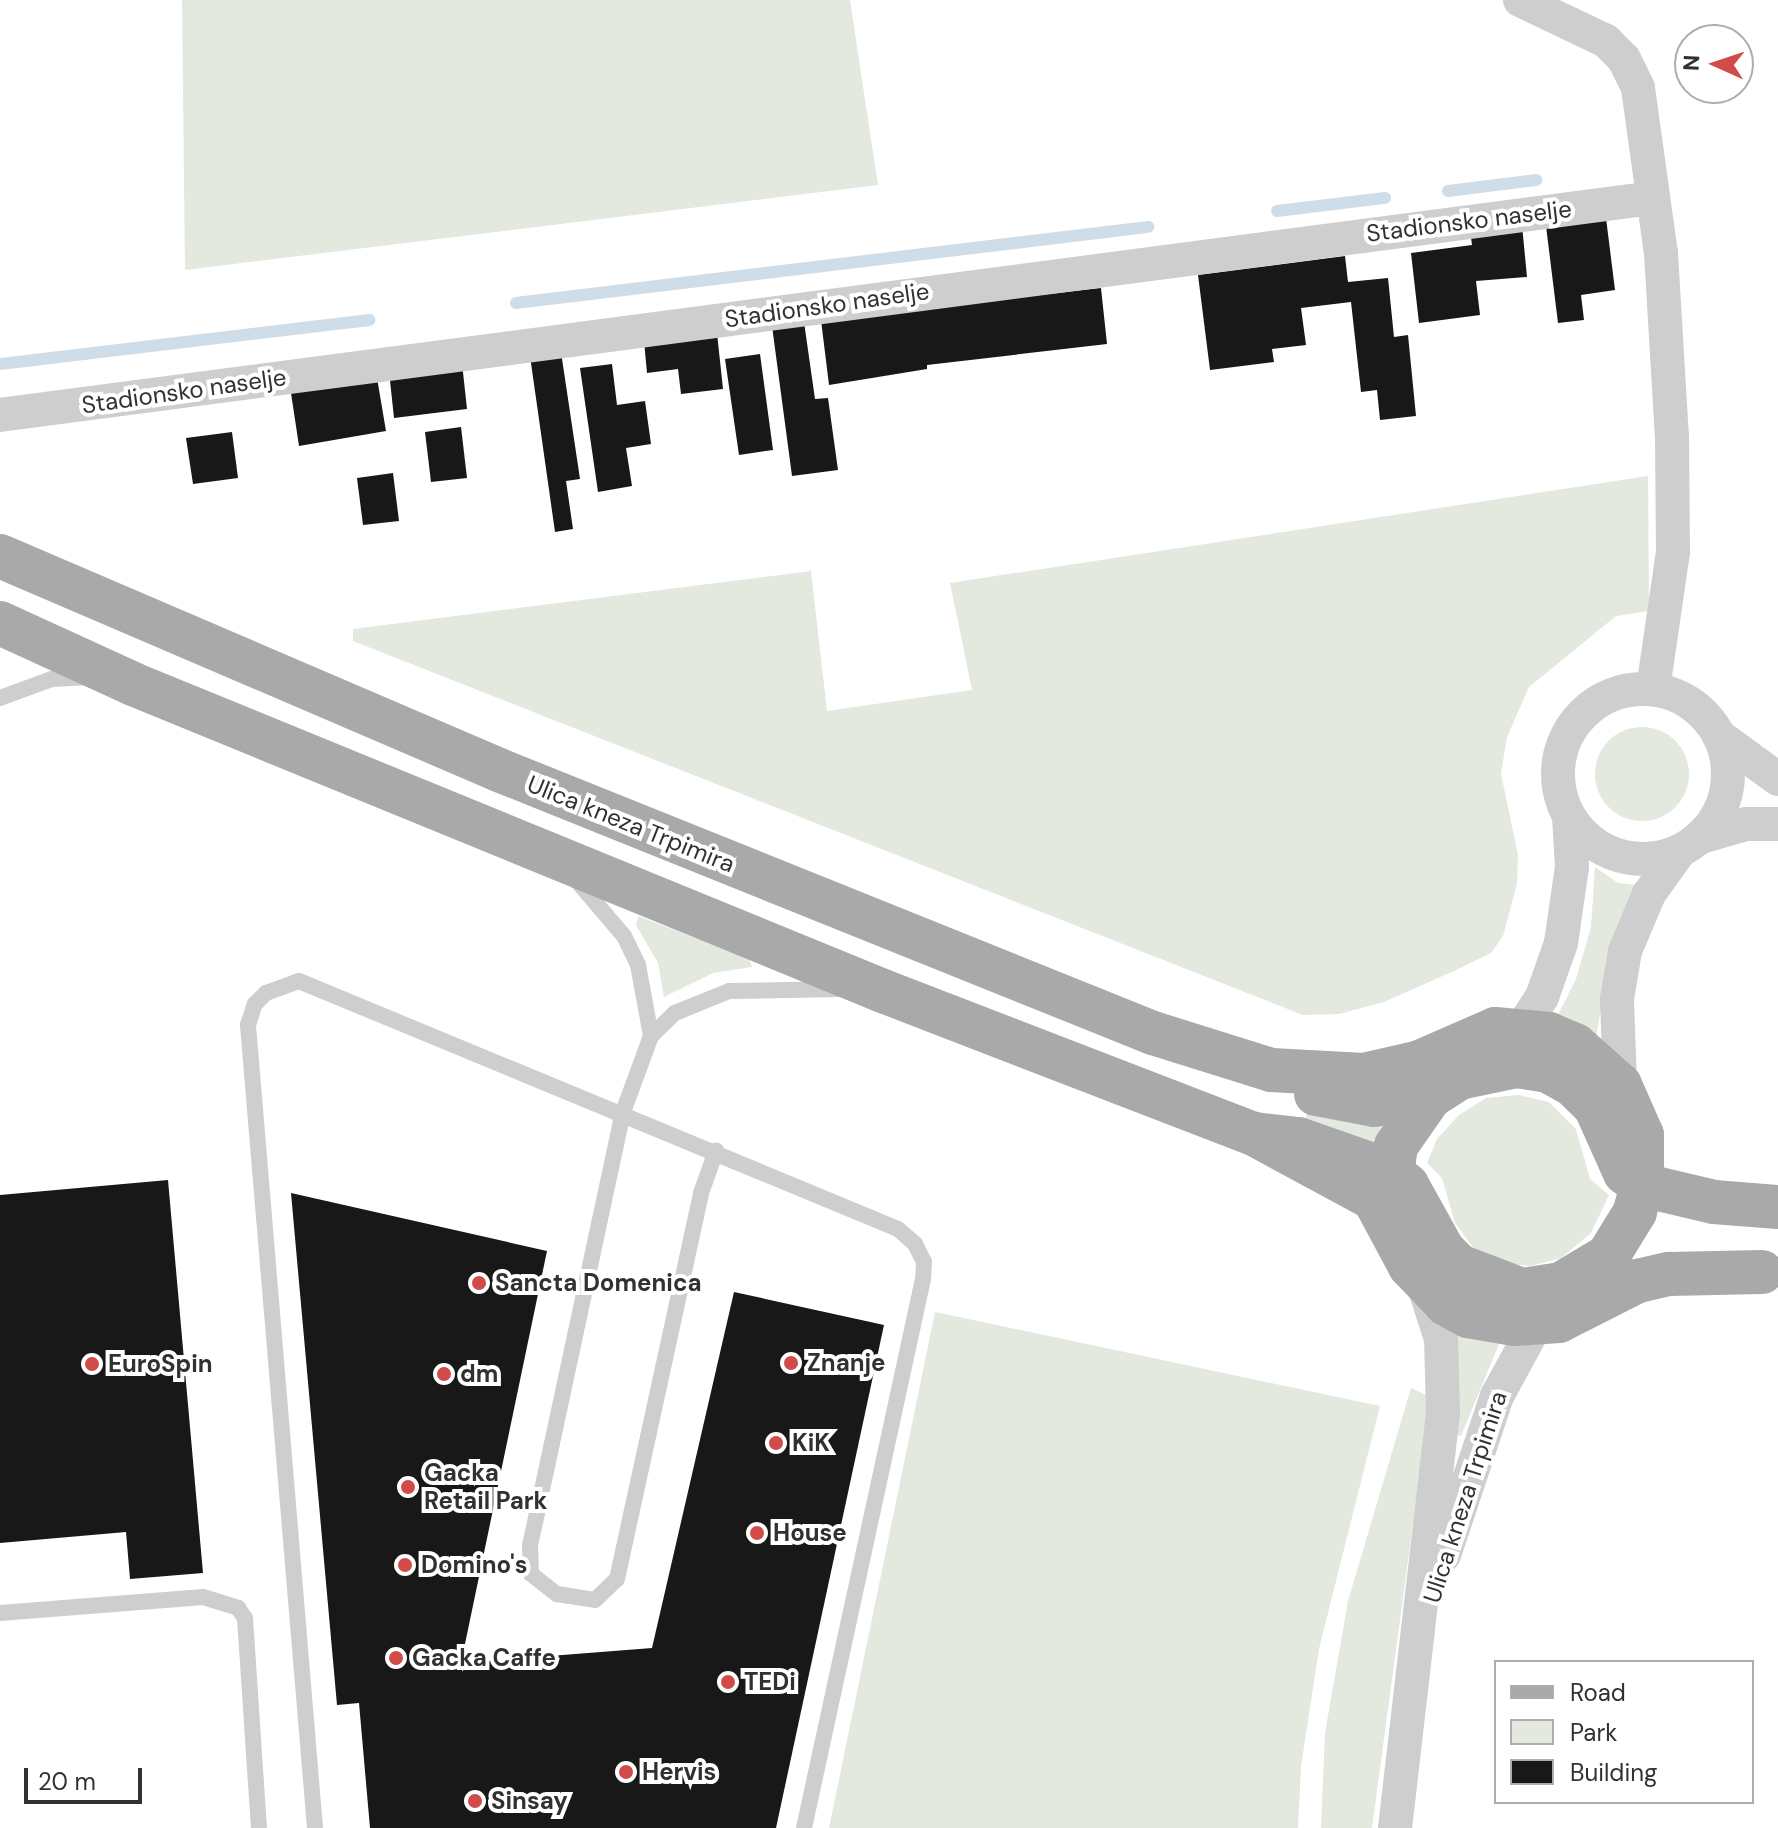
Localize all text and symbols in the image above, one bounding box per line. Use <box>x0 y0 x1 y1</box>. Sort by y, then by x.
north arrow <box>1674 24 1754 104</box>
text: N <box>1677 54 1706 72</box>
street label: Stadionsko naselje <box>1365 194 1573 248</box>
street label: Stadionsko naselje <box>723 276 931 334</box>
street label: Stadionsko naselje <box>80 362 288 420</box>
street label: Ulica kneza Trpimira <box>523 769 739 879</box>
place label: Sancta Domenica <box>495 1269 702 1297</box>
marker: Sancta Domenica <box>470 1274 488 1292</box>
place label: Znanje <box>807 1349 886 1377</box>
place label: EuroSpin <box>108 1350 213 1378</box>
marker: Znanje <box>782 1354 800 1372</box>
marker: EuroSpin <box>83 1355 101 1373</box>
place label: dm <box>460 1360 498 1388</box>
marker: dm <box>435 1365 453 1383</box>
street label: Ulica kneza Trpimira <box>1417 1388 1513 1606</box>
place label: KiK <box>792 1429 830 1457</box>
marker: KiK <box>767 1434 785 1452</box>
place label: Gacka Retail Park <box>424 1459 547 1515</box>
marker: Gacka Retail Park <box>399 1478 417 1496</box>
place label: House <box>773 1519 847 1547</box>
marker: House <box>748 1524 766 1542</box>
place label: Domino's <box>421 1551 527 1579</box>
marker: Domino's <box>396 1556 414 1574</box>
place label: Gacka Caffe <box>412 1644 556 1672</box>
marker: Gacka Caffe <box>387 1649 405 1667</box>
legend <box>1494 1660 1754 1804</box>
place label: TEDi <box>744 1668 796 1696</box>
marker: TEDi <box>719 1673 737 1691</box>
text: Road <box>1570 1677 1626 1708</box>
text: Park <box>1570 1717 1617 1748</box>
scale bar <box>28 1752 146 1802</box>
text: Building <box>1570 1757 1657 1788</box>
place label: Hervis <box>642 1758 716 1786</box>
marker: Hervis <box>617 1763 635 1781</box>
text: 20 m <box>38 1766 96 1797</box>
place label: Sinsay <box>491 1787 568 1815</box>
marker: Sinsay <box>466 1792 484 1810</box>

